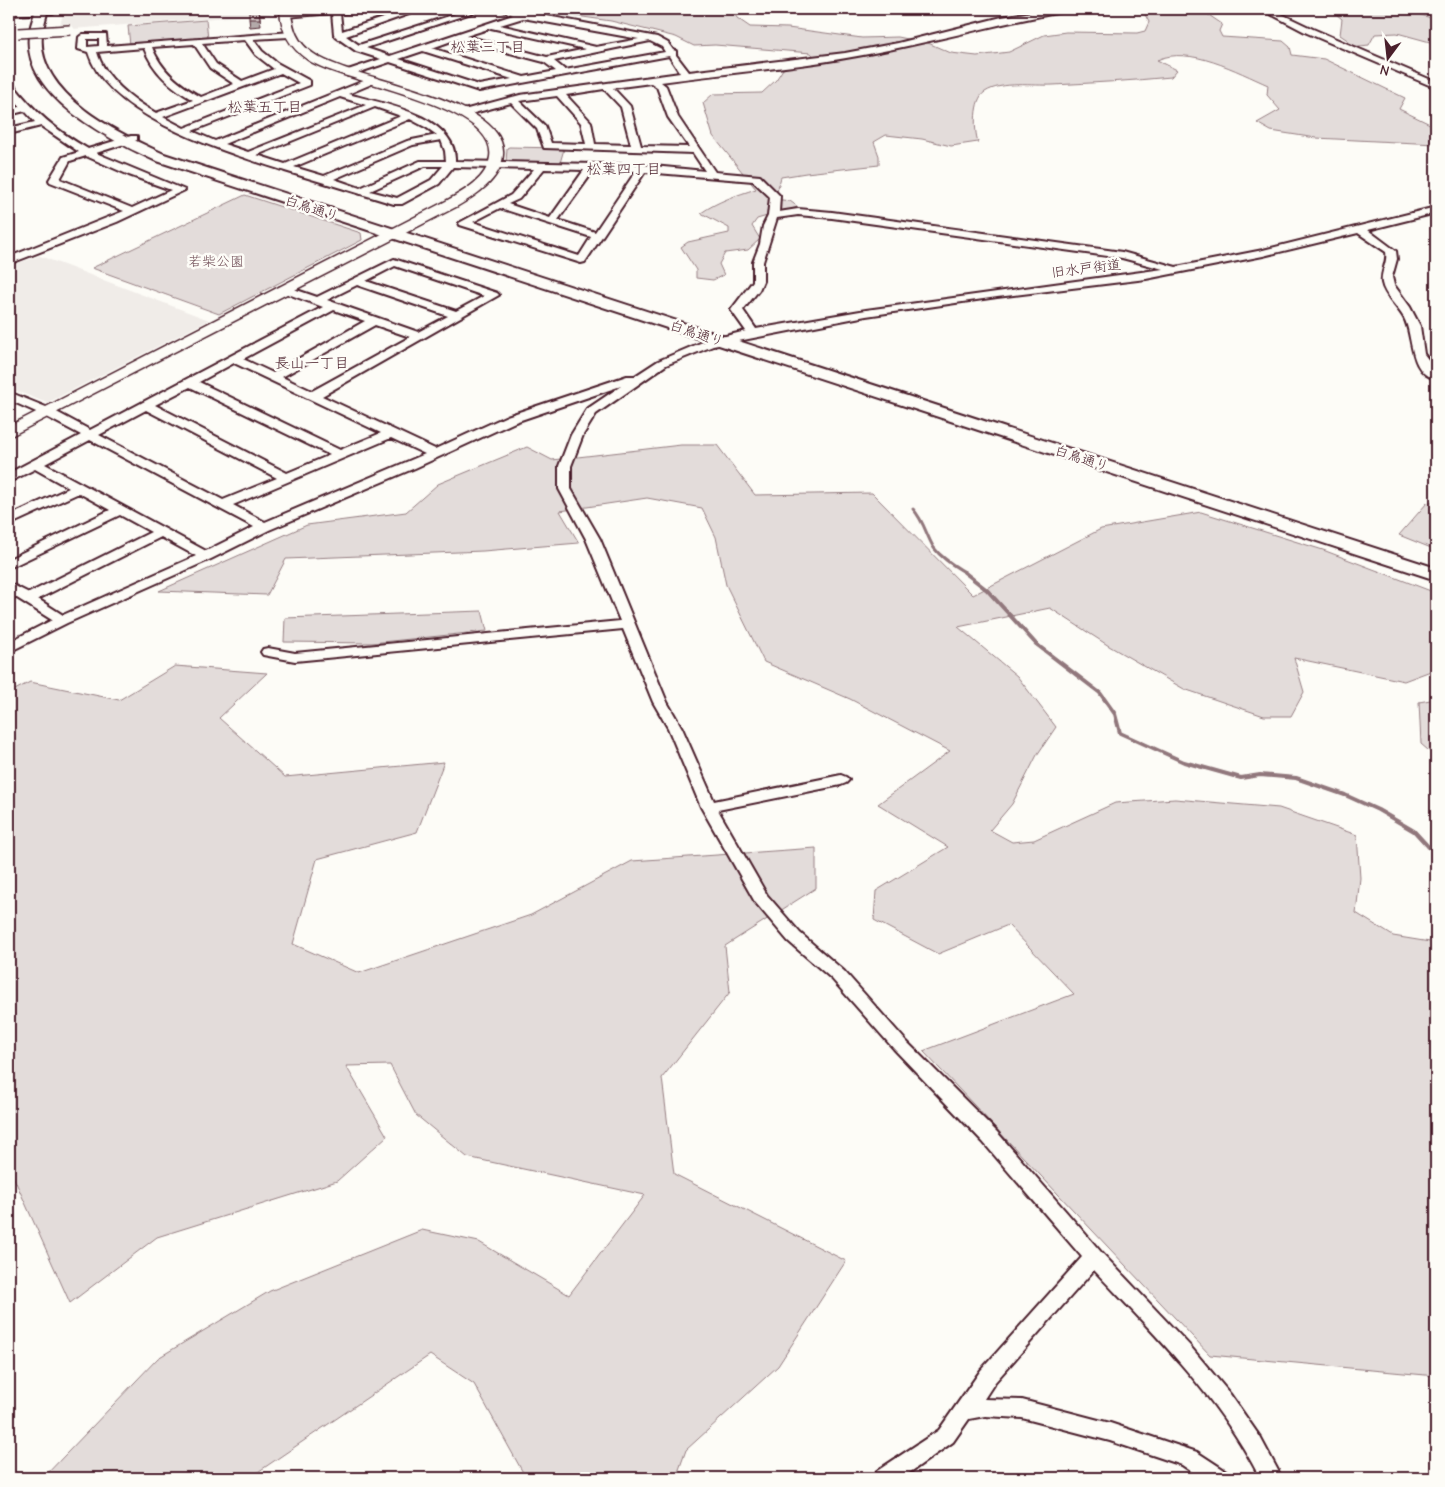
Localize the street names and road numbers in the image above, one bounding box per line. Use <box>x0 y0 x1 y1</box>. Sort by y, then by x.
street label: 白鳥通り <box>283 192 341 225</box>
street label: 旧水戸街道 <box>1050 256 1122 281</box>
street label: 白鳥通り <box>668 317 726 350</box>
street label: 白鳥通り <box>1053 442 1111 475</box>

